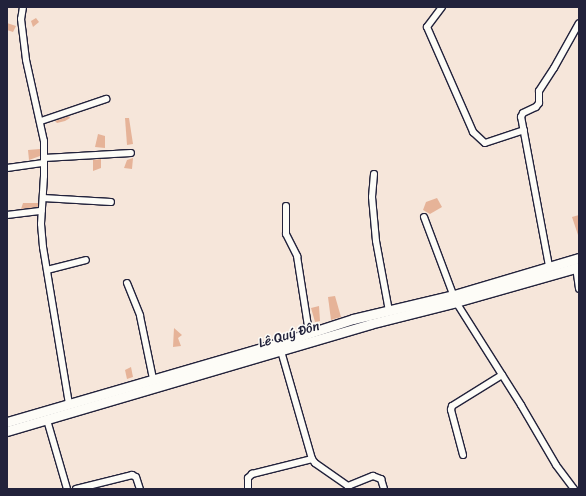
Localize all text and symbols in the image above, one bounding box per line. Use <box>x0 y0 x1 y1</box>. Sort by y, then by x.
street label: Lê Quý Đôn <box>257 318 321 352</box>

